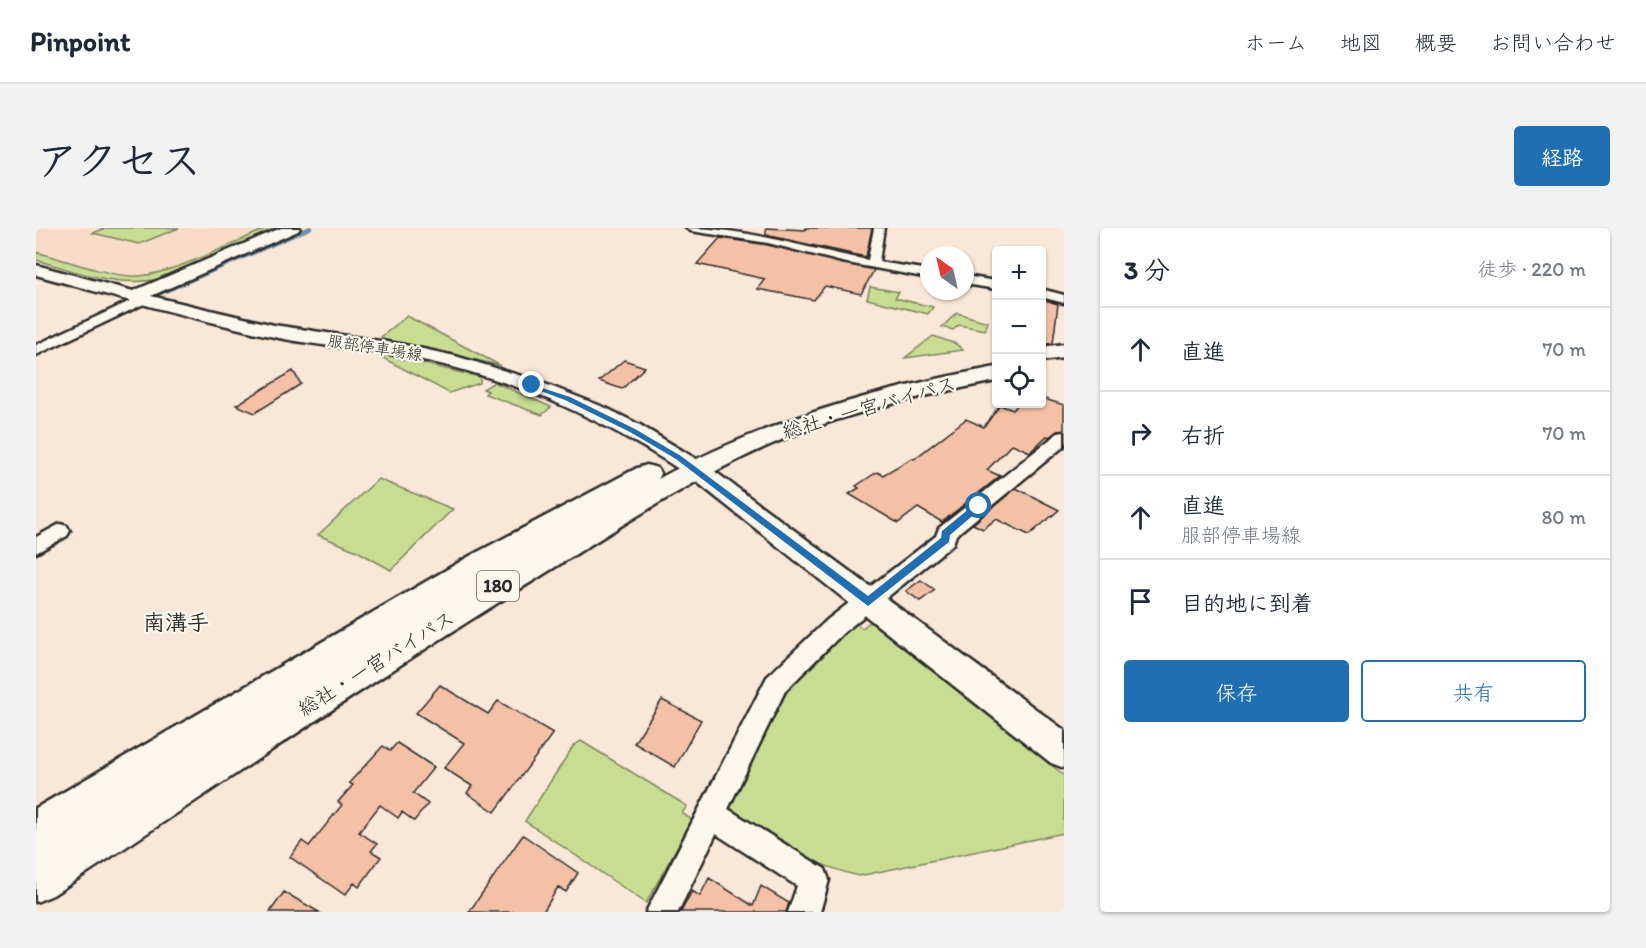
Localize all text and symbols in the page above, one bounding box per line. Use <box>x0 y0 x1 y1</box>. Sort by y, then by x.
text: Pinpoint <box>30 24 131 58</box>
text: ホーム <box>1245 30 1307 55</box>
text: 地図 <box>1340 30 1382 55</box>
text: 概要 <box>1415 30 1457 55</box>
text: お問い合わせ <box>1490 30 1616 55</box>
button: 経路 <box>1514 126 1610 186</box>
text: アクセス <box>36 135 201 186</box>
north arrow <box>920 246 974 300</box>
map controls <box>992 246 1046 408</box>
button: + <box>992 246 1046 300</box>
text: 3 分 <box>1124 254 1170 286</box>
text: 徒歩 · 220 m <box>1478 257 1586 281</box>
button: − <box>992 300 1046 354</box>
street label: 服部停車場線 <box>326 331 424 364</box>
icon: ahead <box>1124 333 1157 366</box>
text: 70 m <box>1542 337 1586 361</box>
text: 直進 <box>1181 338 1225 365</box>
button: locate <box>992 354 1046 408</box>
route end <box>518 371 544 397</box>
street label: 総社・一宮バイパス <box>779 371 959 443</box>
icon: right <box>1124 417 1157 450</box>
text: 70 m <box>1542 421 1586 445</box>
text: 右折 <box>1181 422 1225 449</box>
route start <box>965 492 991 518</box>
text: 直進 <box>1181 492 1225 519</box>
icon: ahead <box>1124 501 1157 534</box>
text: 80 m <box>1541 505 1586 529</box>
text: 服部停車場線 <box>1181 523 1301 547</box>
road number: 180 <box>477 571 519 601</box>
icon: arrive <box>1124 585 1157 618</box>
text: 目的地に到着 <box>1181 590 1313 617</box>
street label: 総社・一宮バイパス <box>293 605 459 721</box>
district label: 南溝手 <box>143 609 209 636</box>
button: 保存 <box>1124 660 1349 722</box>
button: 共有 <box>1361 660 1586 722</box>

